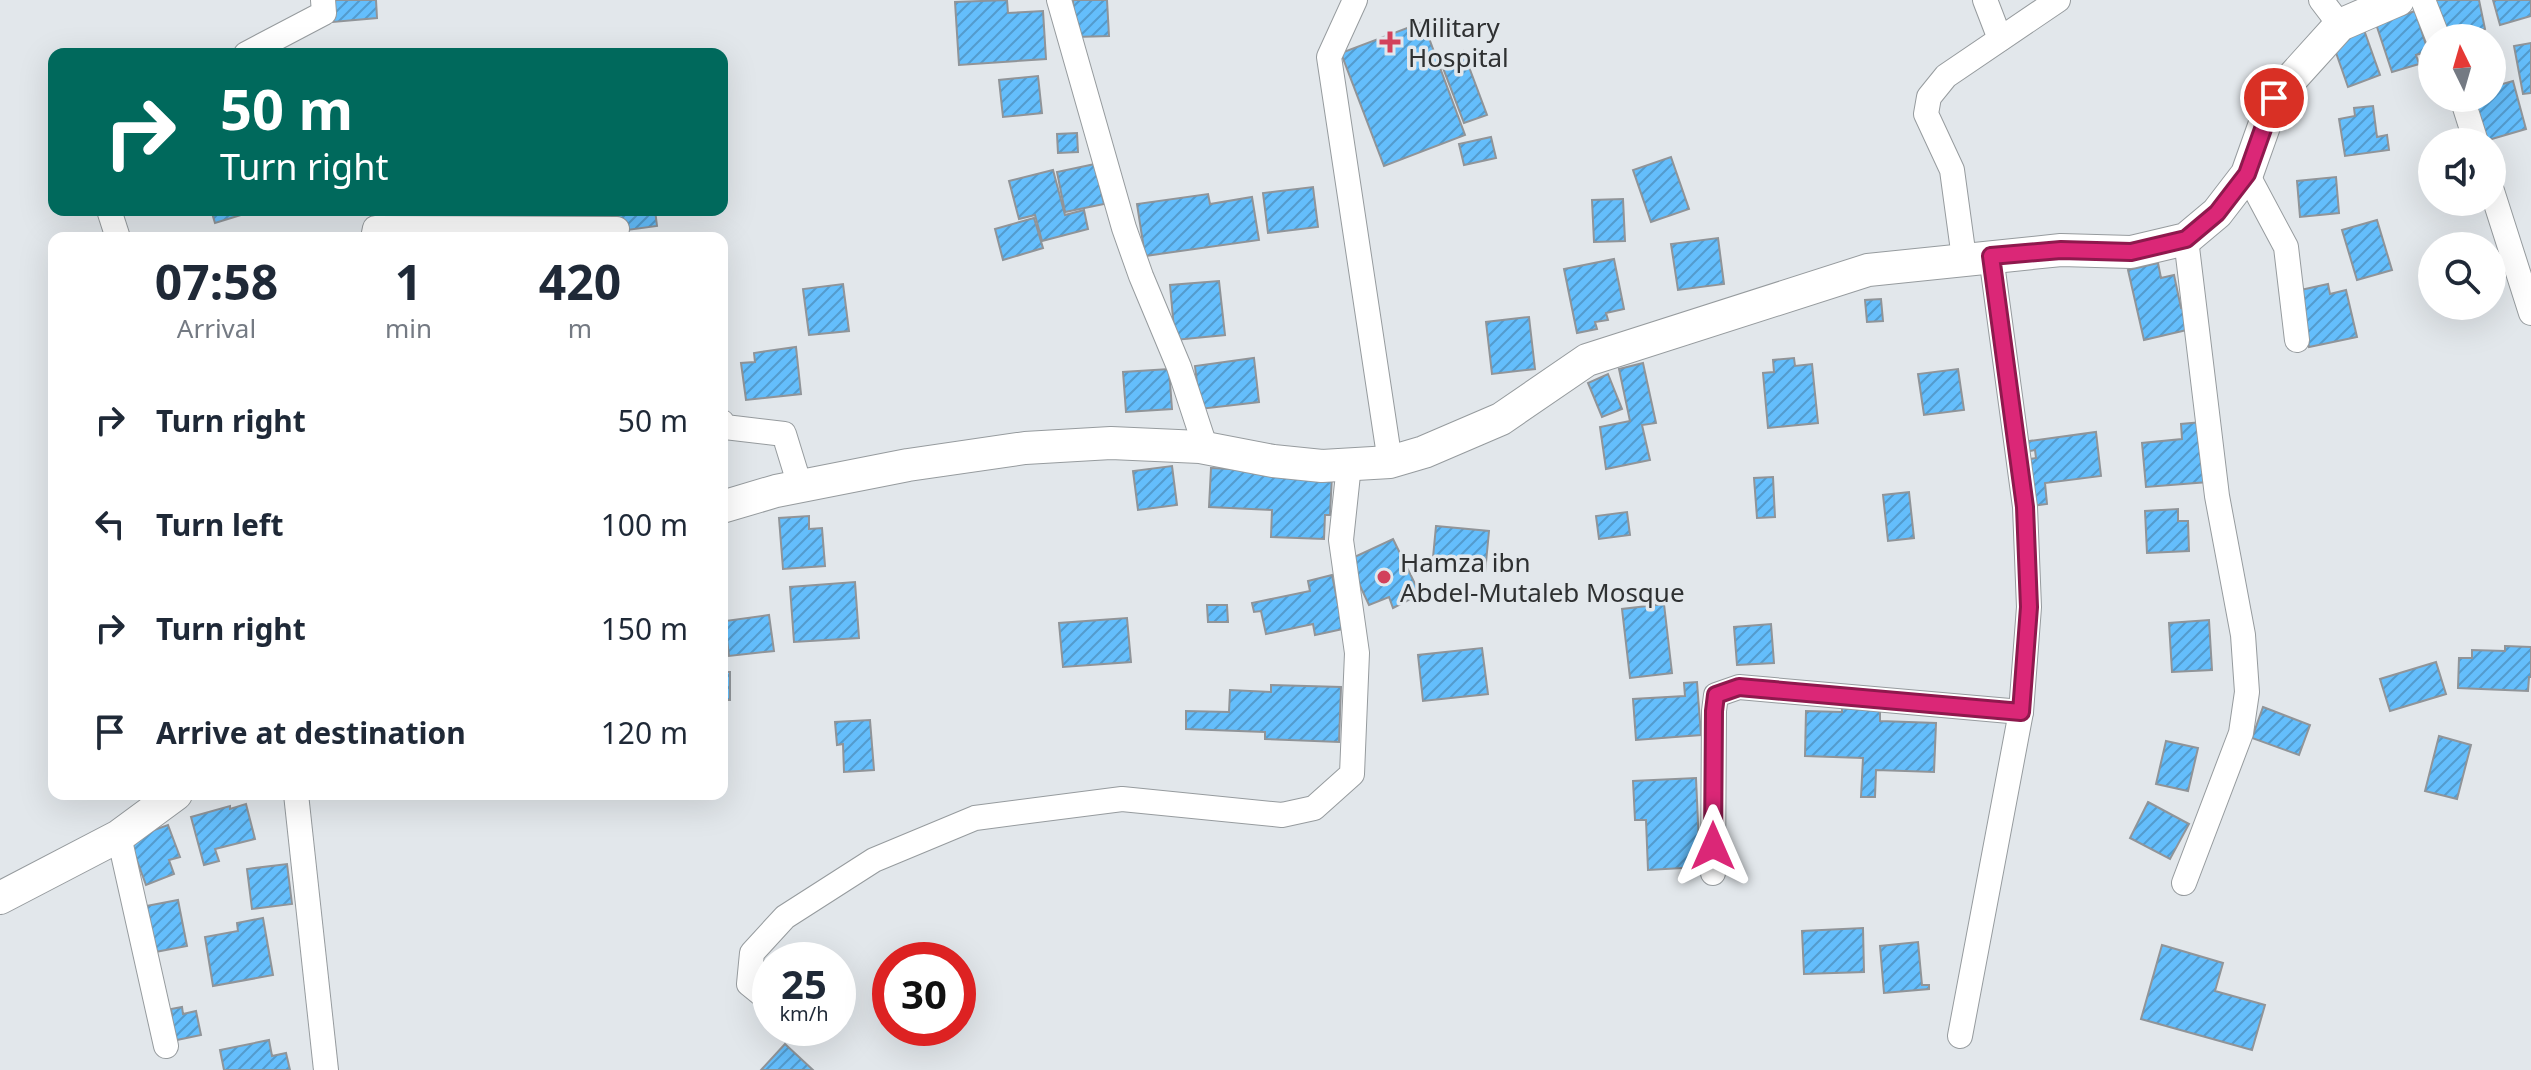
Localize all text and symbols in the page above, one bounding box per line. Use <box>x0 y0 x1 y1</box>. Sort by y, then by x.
place label: Military Hospital <box>1408 9 1509 75</box>
north arrow <box>2418 24 2506 112</box>
map controls <box>2418 24 2506 320</box>
marker: Military Hospital <box>1379 31 1401 53</box>
pin <box>2240 64 2308 132</box>
text: 50 m <box>220 70 353 146</box>
icon: arrive <box>2252 76 2296 120</box>
icon: right <box>88 80 192 184</box>
button: sound <box>2418 128 2506 216</box>
text: Turn right <box>220 142 388 191</box>
button: search <box>2418 232 2506 320</box>
text: 07:58 <box>155 249 278 314</box>
text: 1 <box>395 249 422 314</box>
text: 420 <box>539 249 621 314</box>
text: Arrival <box>177 310 256 346</box>
text: min <box>385 310 432 346</box>
text: m <box>568 310 592 346</box>
icon: right <box>88 398 132 442</box>
text: Turn right <box>156 400 306 441</box>
text: 50 m <box>618 400 688 441</box>
icon: left <box>88 502 132 546</box>
text: Turn left <box>156 504 284 545</box>
text: 100 m <box>601 504 688 545</box>
place label: Hamza ibn Abdel-Mutaleb Mosque <box>1400 544 1685 610</box>
marker: Hamza ibn Abdel-Mutaleb Mosque <box>1375 568 1393 586</box>
icon: right <box>88 606 132 650</box>
text: Turn right <box>156 608 306 649</box>
text: 150 m <box>601 608 688 649</box>
icon: arrive <box>88 710 132 754</box>
text: Arrive at destination <box>156 712 466 753</box>
text: 120 m <box>601 712 688 753</box>
position arrow <box>1671 804 1755 888</box>
speed limit sign: 30 <box>872 942 976 1046</box>
text: 25 <box>781 956 827 1011</box>
text: km/h <box>779 1000 829 1027</box>

